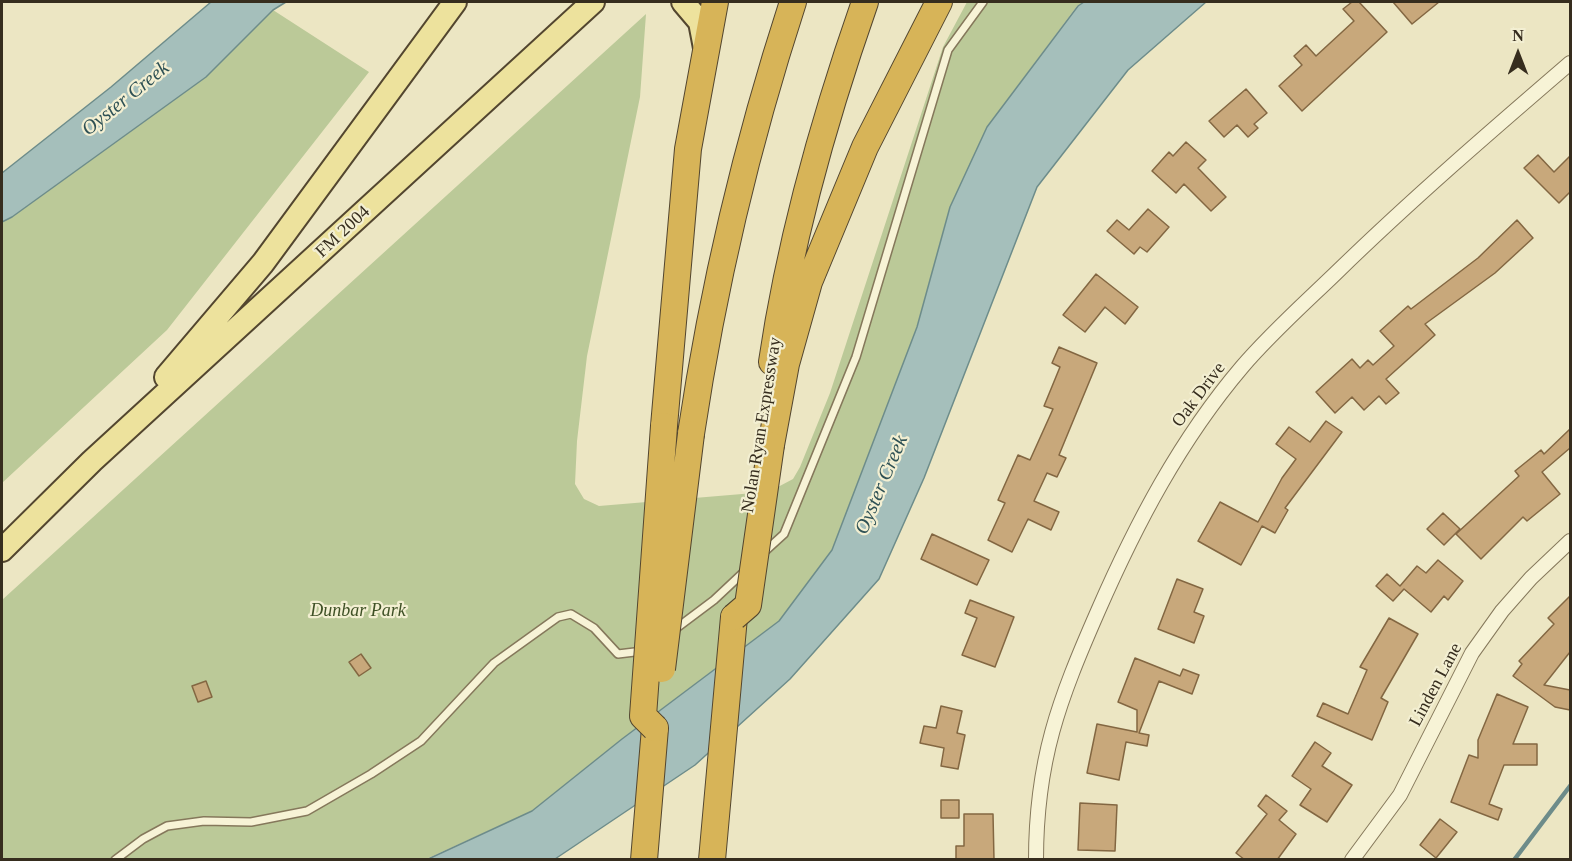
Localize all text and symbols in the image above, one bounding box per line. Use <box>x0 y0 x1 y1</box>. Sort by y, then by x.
north arrow <box>1488 24 1548 84</box>
text: N <box>1512 27 1524 44</box>
water label: Oyster Creek <box>78 57 174 141</box>
street label: FM 2004 <box>311 201 375 263</box>
street label: Nolan Ryan Expressway <box>737 336 787 514</box>
street label: Oak Drive <box>1168 358 1230 432</box>
water label: Oyster Creek <box>850 432 914 538</box>
park label: Dunbar Park <box>310 600 406 622</box>
street label: Linden Lane <box>1405 640 1467 730</box>

